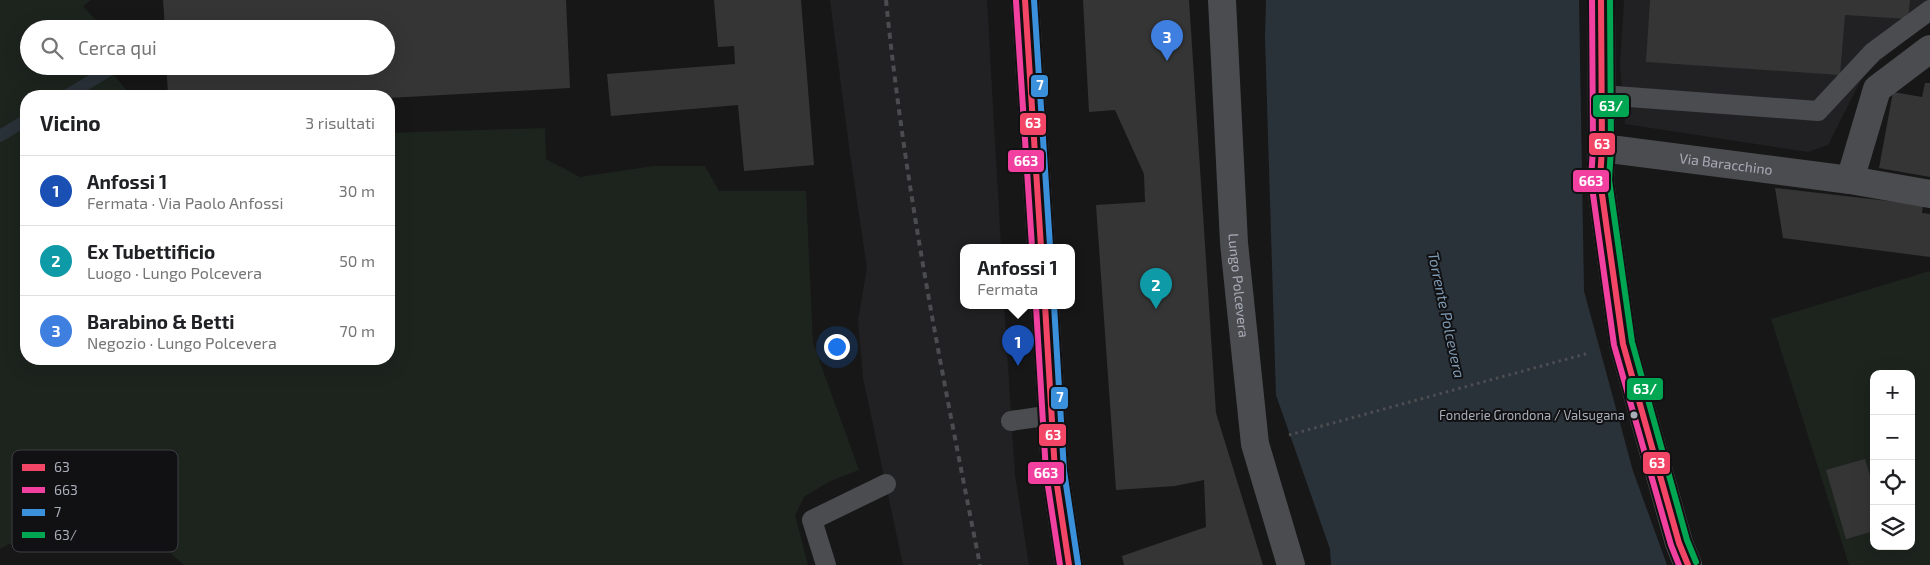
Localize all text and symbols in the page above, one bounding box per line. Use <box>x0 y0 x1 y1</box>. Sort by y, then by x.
search box <box>20 20 395 75</box>
pin: 3 <box>1151 20 1183 61</box>
icon: search <box>38 34 66 62</box>
text: Cerca qui <box>78 36 157 59</box>
line badge: 7 <box>1030 74 1049 98</box>
text: 7 <box>1036 76 1044 93</box>
line badge: 63/ <box>1592 94 1630 118</box>
text: 63/ <box>1599 97 1623 114</box>
text: Vicino <box>40 110 101 135</box>
line badge: 63 <box>1019 112 1047 136</box>
text: 3 risultati <box>305 113 375 132</box>
text: 63 <box>1025 114 1041 131</box>
line badge: 63 <box>1588 132 1616 156</box>
text: 63 <box>1594 135 1610 152</box>
line badge: 663 <box>1007 149 1045 173</box>
street label: Via Baracchino <box>1678 149 1774 178</box>
text: 663 <box>1014 152 1038 169</box>
line badge: 663 <box>1572 169 1610 193</box>
text: Anfossi 1 <box>87 170 167 193</box>
text: 663 <box>1579 172 1603 189</box>
text: 1 <box>53 181 59 200</box>
text: 30 m <box>339 181 375 200</box>
text: Fermata · Via Paolo Anfossi <box>87 193 283 212</box>
street label: Lungo Polcevera <box>1226 233 1253 338</box>
text: Ex Tubettificio <box>87 240 215 263</box>
popup <box>960 244 1075 309</box>
water label: Torrente Polcevera <box>1425 250 1469 379</box>
text: 2 <box>51 251 61 270</box>
text: 50 m <box>339 251 375 270</box>
text: Anfossi 1 <box>977 256 1058 279</box>
text: Luogo · Lungo Polcevera <box>87 263 262 282</box>
pin: 2 <box>1140 268 1172 309</box>
text: Fermata <box>977 279 1038 298</box>
text: Barabino & Betti <box>87 310 235 333</box>
text: 3 <box>51 321 61 340</box>
text: 70 m <box>340 321 375 340</box>
pin: 1 <box>1002 325 1034 366</box>
text: Negozio · Lungo Polcevera <box>87 333 277 352</box>
your location <box>824 334 850 360</box>
map controls <box>1870 370 1915 550</box>
button: + <box>1870 370 1915 415</box>
line badge: 63/ <box>1626 377 1664 401</box>
text: 63/ <box>1633 380 1657 397</box>
line badge: 7 <box>1050 386 1069 410</box>
text: 7 <box>1056 388 1064 405</box>
place label: Fonderie Grondona / Valsugana <box>1439 407 1625 423</box>
marker: Fonderie Grondona / Valsugana <box>1629 410 1639 420</box>
button: − <box>1870 415 1915 460</box>
line badge: 63 <box>1038 423 1067 447</box>
text: 63 <box>1045 426 1061 443</box>
legend <box>12 450 178 552</box>
line badge: 63 <box>1642 451 1671 475</box>
text: 63 <box>1649 454 1665 471</box>
text: 63 <box>54 458 70 475</box>
button: locate <box>1870 460 1915 505</box>
line badge: 663 <box>1027 461 1065 485</box>
text: 663 <box>1034 464 1058 481</box>
text: 663 <box>54 481 78 498</box>
text: 7 <box>54 503 61 520</box>
button: layers <box>1870 505 1915 550</box>
text: 63/ <box>54 526 77 543</box>

